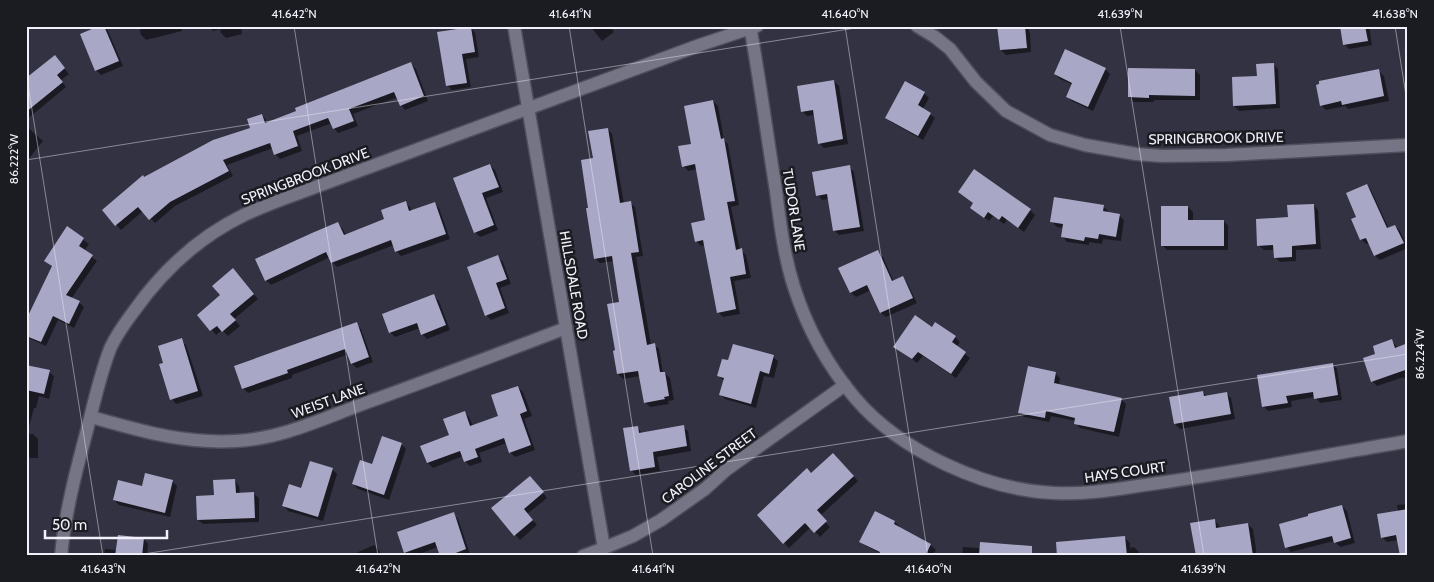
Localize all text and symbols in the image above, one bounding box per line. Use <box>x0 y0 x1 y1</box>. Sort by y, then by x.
text: 41.642°N <box>271 6 317 21</box>
text: 41.641°N <box>549 6 591 21</box>
text: 41.640°N <box>821 6 869 21</box>
text: 41.639°N <box>1097 6 1143 21</box>
text: 41.638°N <box>1372 6 1418 21</box>
street label: SPRINGBROOK DRIVE <box>1148 128 1284 148</box>
text: 86.222°W <box>6 133 21 184</box>
street label: SPRINGBROOK DRIVE <box>239 143 372 209</box>
street label: TUDOR LANE <box>779 167 809 253</box>
street label: HILLSDALE ROAD <box>556 229 592 341</box>
text: 86.224°W <box>1412 328 1427 379</box>
street label: WEIST LANE <box>289 379 367 423</box>
street label: CAROLINE STREET <box>658 424 761 508</box>
street label: HAYS COURT <box>1083 457 1167 487</box>
scale bar <box>45 507 168 539</box>
text: 50 m <box>52 516 87 534</box>
text: 41.643°N <box>80 561 126 576</box>
text: 41.642°N <box>355 561 401 576</box>
text: 41.641°N <box>632 561 674 576</box>
text: 41.640°N <box>904 561 952 576</box>
text: 41.639°N <box>1180 561 1226 576</box>

